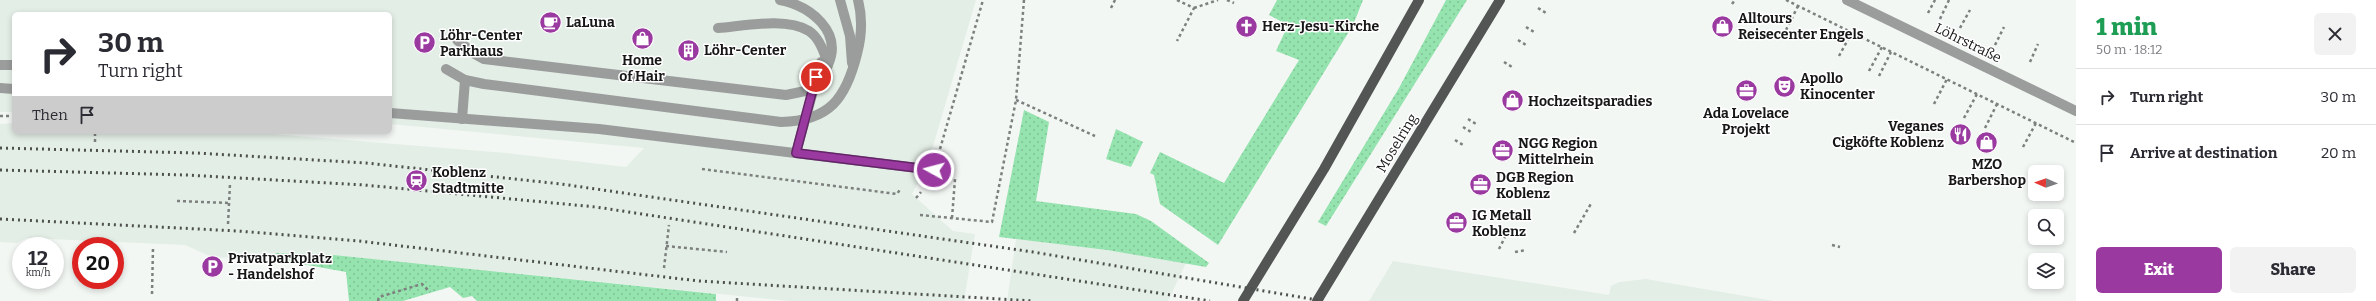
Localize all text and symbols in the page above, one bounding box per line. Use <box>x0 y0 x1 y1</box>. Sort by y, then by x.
cafe icon: LaLuna <box>538 9 564 35</box>
place label: Alltours Reisecenter Engels <box>1738 10 1864 43</box>
church icon: Herz-Jesu-Kirche <box>1233 13 1259 39</box>
shop icon: Alltours Reisecenter Engels <box>1709 13 1735 39</box>
text: 1 min <box>2096 13 2157 41</box>
button: close <box>2314 13 2356 55</box>
place label: LaLuna <box>566 14 615 31</box>
place label: Herz-Jesu-Kirche <box>1262 18 1379 35</box>
street label: Löhrstraße <box>1932 20 2004 66</box>
shop icon: Home of Hair <box>629 25 655 51</box>
text: 30 m <box>98 26 164 59</box>
place label: Löhr-Center Parkhaus <box>440 27 523 60</box>
icon: right <box>32 28 84 80</box>
parking icon: Löhr-Center Parkhaus <box>412 30 438 56</box>
building icon: Löhr-Center <box>675 37 701 63</box>
place label: Löhr-Center <box>704 42 787 59</box>
text: 50 m · 18:12 <box>2096 42 2162 57</box>
place label: Home of Hair <box>619 52 665 85</box>
text: Turn right <box>98 60 183 82</box>
pin <box>799 60 833 94</box>
icon: arrive <box>805 66 827 88</box>
place label: Apollo Kinocenter <box>1800 70 1875 103</box>
theatre icon: Apollo Kinocenter <box>1771 73 1797 99</box>
office icon: Ada Lovelace Projekt <box>1733 78 1759 104</box>
icon: right <box>2096 86 2118 108</box>
shop icon: Hochzeitsparadies <box>1500 88 1526 114</box>
text: Turn right <box>2130 88 2203 106</box>
text: 30 m <box>2321 88 2356 106</box>
place label: Hochzeitsparadies <box>1528 93 1652 110</box>
icon: arrive <box>76 104 98 126</box>
place label: Ada Lovelace Projekt <box>1703 105 1789 138</box>
text: Then <box>32 106 68 124</box>
street label: Moselring <box>1373 110 1421 175</box>
place label: Veganes Cigköfte Koblenz <box>1832 118 1944 151</box>
restaurant icon: Veganes Cigköfte Koblenz <box>1947 121 1973 147</box>
shop icon: MZO Barbershop <box>1974 129 2000 155</box>
place label: NGG Region Mittelrhein <box>1518 135 1598 168</box>
office icon: NGG Region Mittelrhein <box>1489 138 1515 164</box>
icon: arrive <box>2096 142 2118 164</box>
text: Arrive at destination <box>2130 144 2277 162</box>
text: 20 m <box>2321 144 2356 162</box>
position arrow <box>913 149 955 191</box>
place label: MZO Barbershop <box>1948 156 2026 189</box>
place label: Koblenz Stadtmitte <box>432 164 504 197</box>
north arrow <box>2028 165 2064 201</box>
map controls <box>2028 165 2064 289</box>
station icon: Koblenz Stadtmitte <box>404 167 430 193</box>
place label: DGB Region Koblenz <box>1496 169 1574 202</box>
office icon: DGB Region Koblenz <box>1467 172 1493 198</box>
place label: IG Metall Koblenz <box>1472 207 1532 240</box>
button: search <box>2028 209 2064 245</box>
office icon: IG Metall Koblenz <box>1443 210 1469 236</box>
speed limit sign: 20 <box>72 237 124 289</box>
text: 12 <box>28 246 48 270</box>
button: Exit <box>2096 247 2222 293</box>
button: Share <box>2230 247 2356 293</box>
place label: Privatparkplatz - Handelshof <box>228 250 332 283</box>
parking icon: Privatparkplatz - Handelshof <box>200 253 226 279</box>
button: layers <box>2028 253 2064 289</box>
text: km/h <box>26 267 50 279</box>

